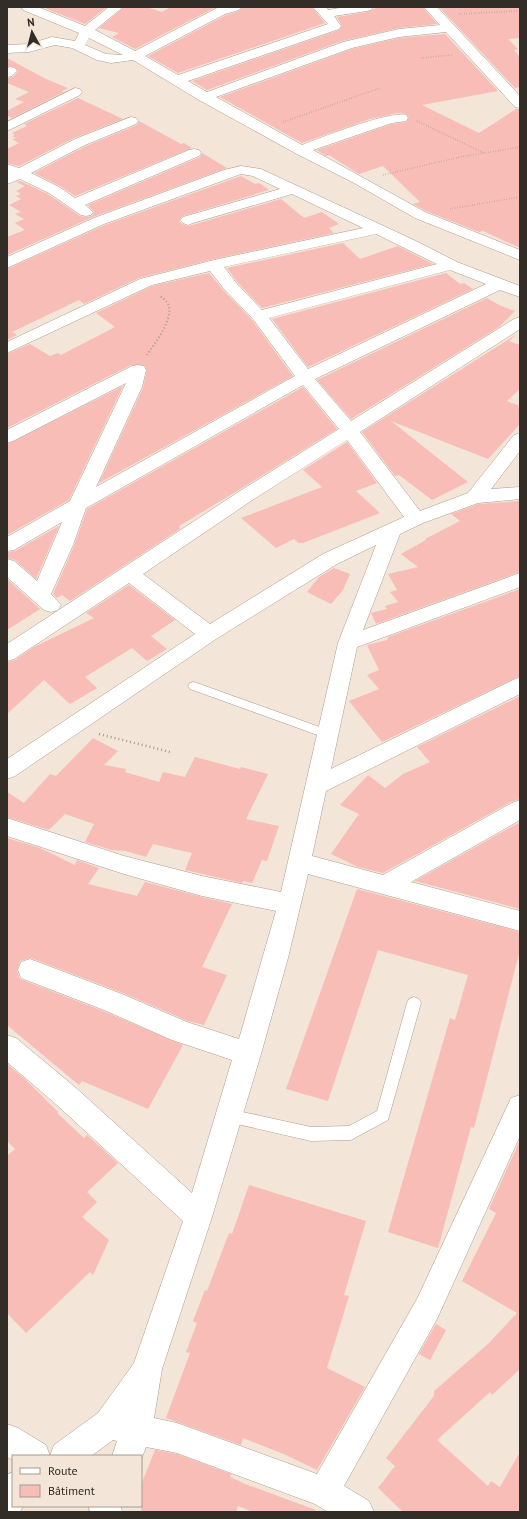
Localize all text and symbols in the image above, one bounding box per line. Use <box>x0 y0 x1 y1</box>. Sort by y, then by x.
north arrow <box>12 12 52 52</box>
text: N <box>26 15 35 29</box>
legend <box>12 1455 142 1507</box>
text: Route <box>48 1463 78 1478</box>
text: Bâtiment <box>48 1483 95 1498</box>

